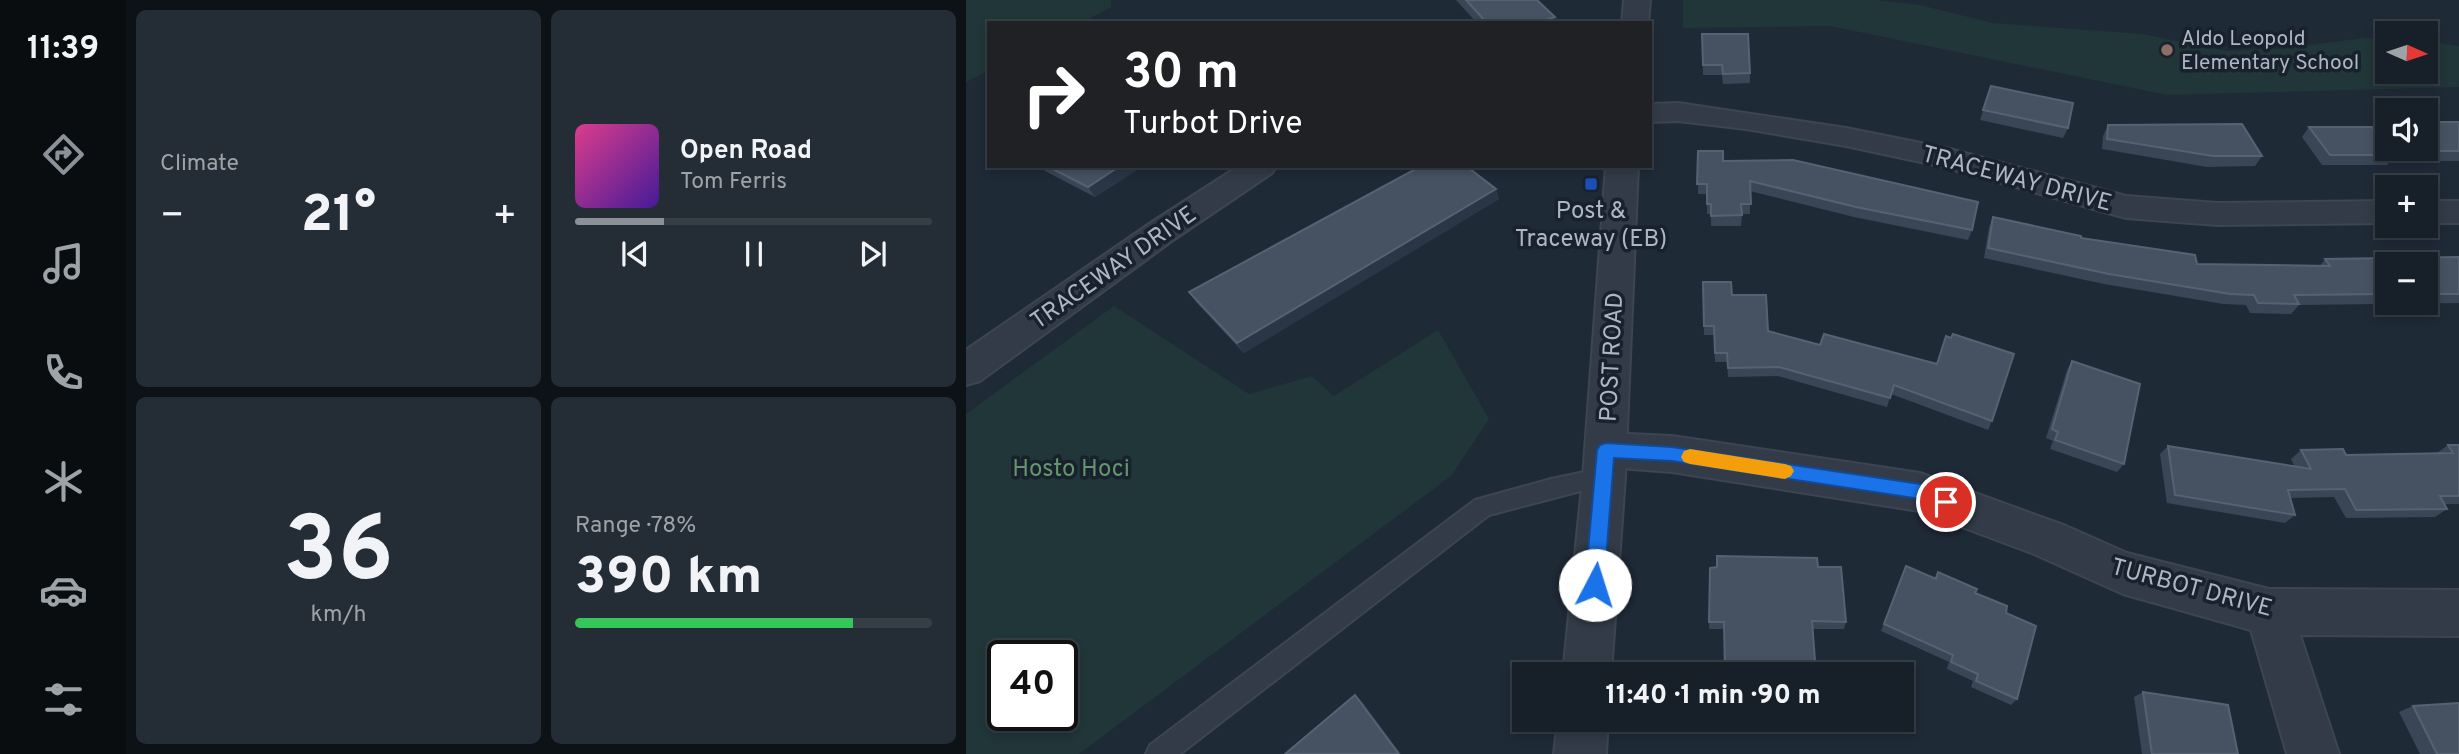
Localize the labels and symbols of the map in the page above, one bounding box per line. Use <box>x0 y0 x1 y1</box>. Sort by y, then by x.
north arrow <box>2375 21 2438 84</box>
place label: Aldo Leopold Elementary School <box>2181 26 2359 77</box>
marker: Aldo Leopold Elementary School <box>2159 42 2175 58</box>
street label: TRACEWAY DRIVE <box>1918 140 2115 220</box>
marker: Post & Traceway (EB) <box>1583 176 1599 192</box>
place label: Post & Traceway (EB) <box>1515 197 1667 255</box>
street label: TRACEWAY DRIVE <box>1025 200 1203 337</box>
street label: POST ROAD <box>1595 292 1631 423</box>
park label: Hosto Hoci <box>1012 455 1130 485</box>
pin <box>1916 472 1976 532</box>
position arrow <box>1558 548 1632 622</box>
street label: TURBOT DRIVE <box>2108 553 2275 625</box>
speed limit sign: 40 <box>987 640 1078 731</box>

